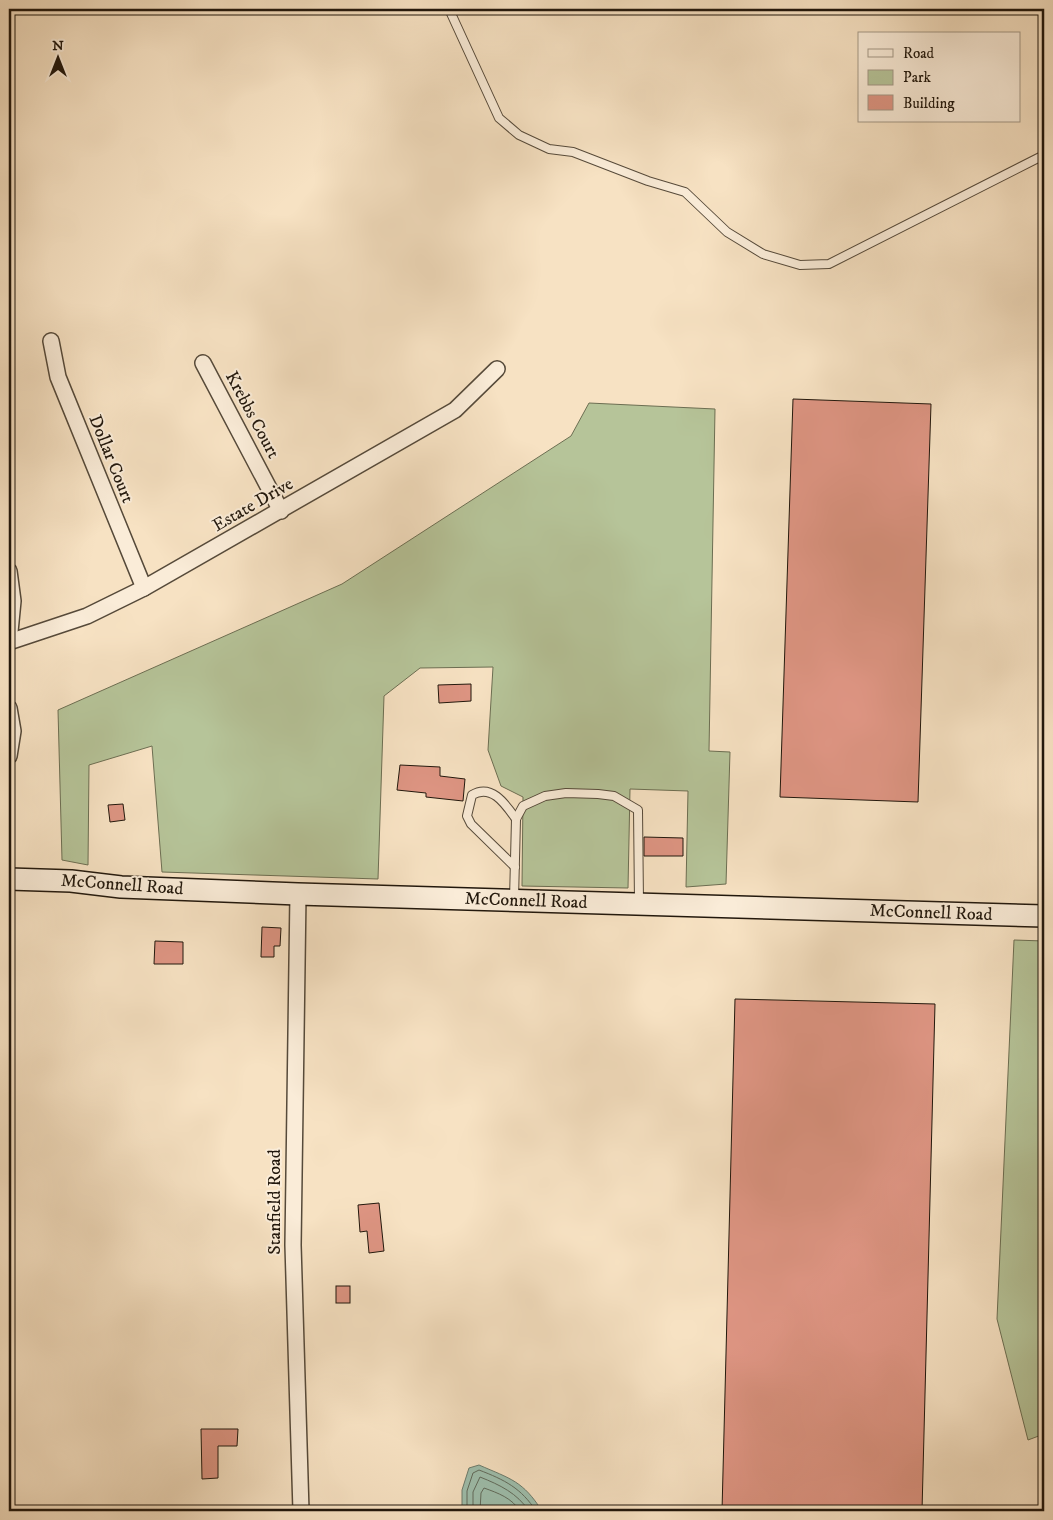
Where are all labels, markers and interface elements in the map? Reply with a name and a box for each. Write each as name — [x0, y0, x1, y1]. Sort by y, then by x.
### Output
north arrow — [32, 32, 82, 82]
legend — [858, 32, 1020, 122]
text: N — [52, 37, 64, 55]
text: Road — [903, 44, 935, 63]
text: Park — [903, 68, 932, 87]
text: Building — [903, 94, 955, 113]
street label: Krebbs Court — [220, 368, 284, 462]
street label: Dollar Court — [83, 412, 139, 506]
street label: Estate Drive — [209, 473, 297, 537]
street label: McConnell Road — [60, 870, 184, 900]
street label: McConnell Road — [464, 888, 588, 914]
street label: McConnell Road — [869, 900, 993, 926]
street label: Stanfield Road — [264, 1149, 286, 1255]

